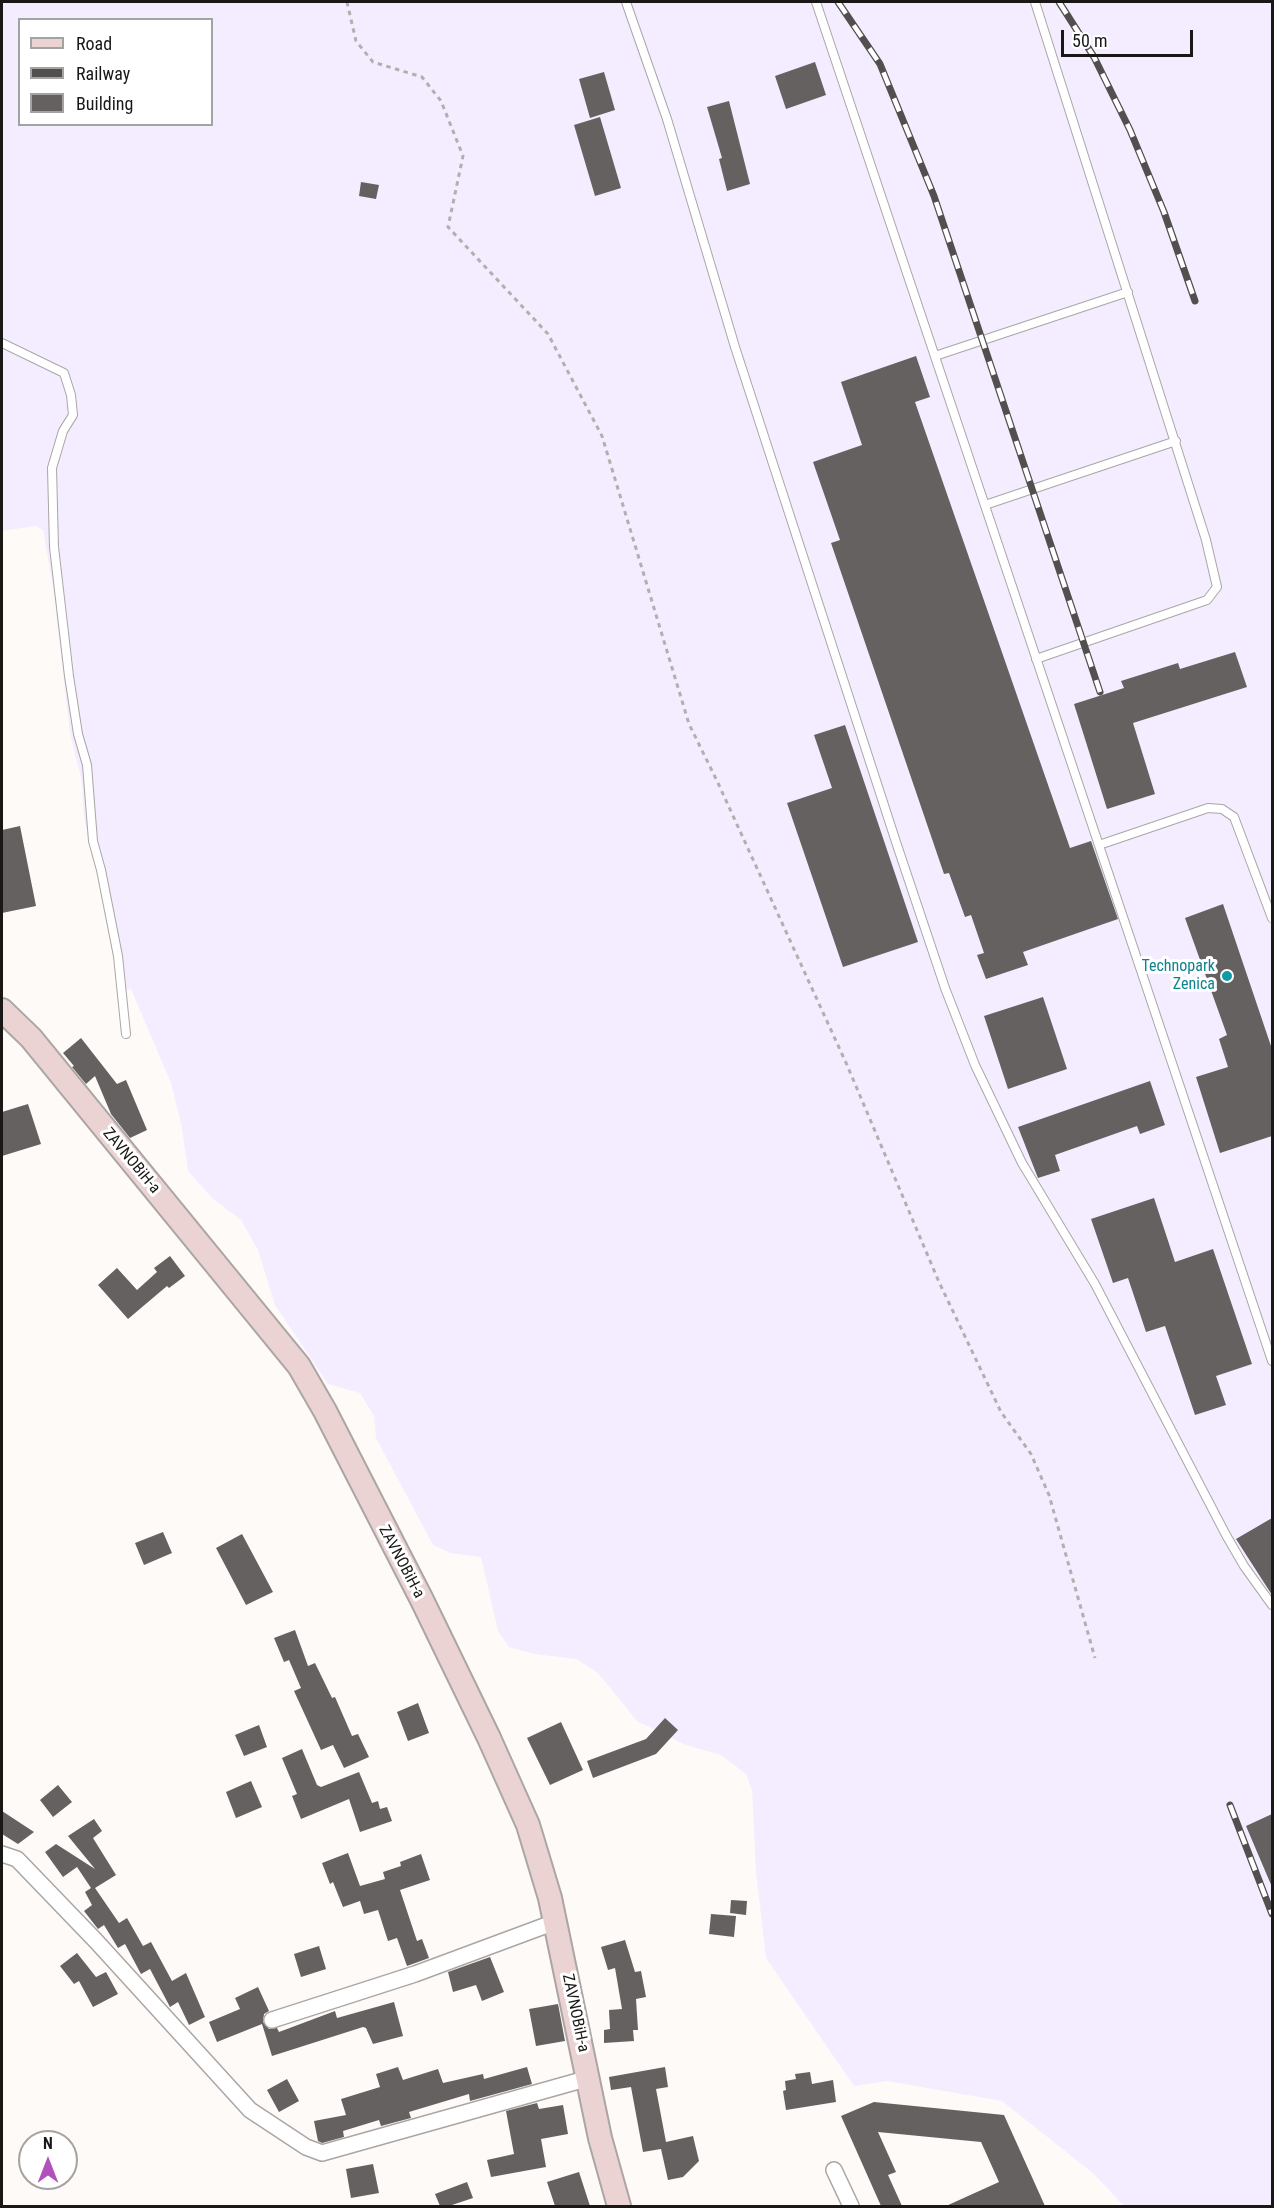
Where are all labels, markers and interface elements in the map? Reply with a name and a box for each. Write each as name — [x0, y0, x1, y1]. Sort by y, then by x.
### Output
legend — [18, 18, 213, 126]
scale bar — [1064, 18, 1196, 56]
text: 50 m — [1072, 30, 1107, 51]
text: Road — [76, 33, 112, 54]
text: Railway — [76, 63, 130, 84]
text: Building — [76, 93, 133, 114]
place label: Technopark Zenica — [1141, 957, 1215, 995]
marker: Technopark Zenica — [1220, 969, 1234, 983]
street label: ZAVNOBiH-a — [98, 1124, 164, 1198]
street label: ZAVNOBiH-a — [374, 1522, 428, 1602]
street label: ZAVNOBiH-a — [557, 1972, 593, 2054]
north arrow — [18, 2130, 78, 2190]
text: N — [43, 2134, 53, 2153]

